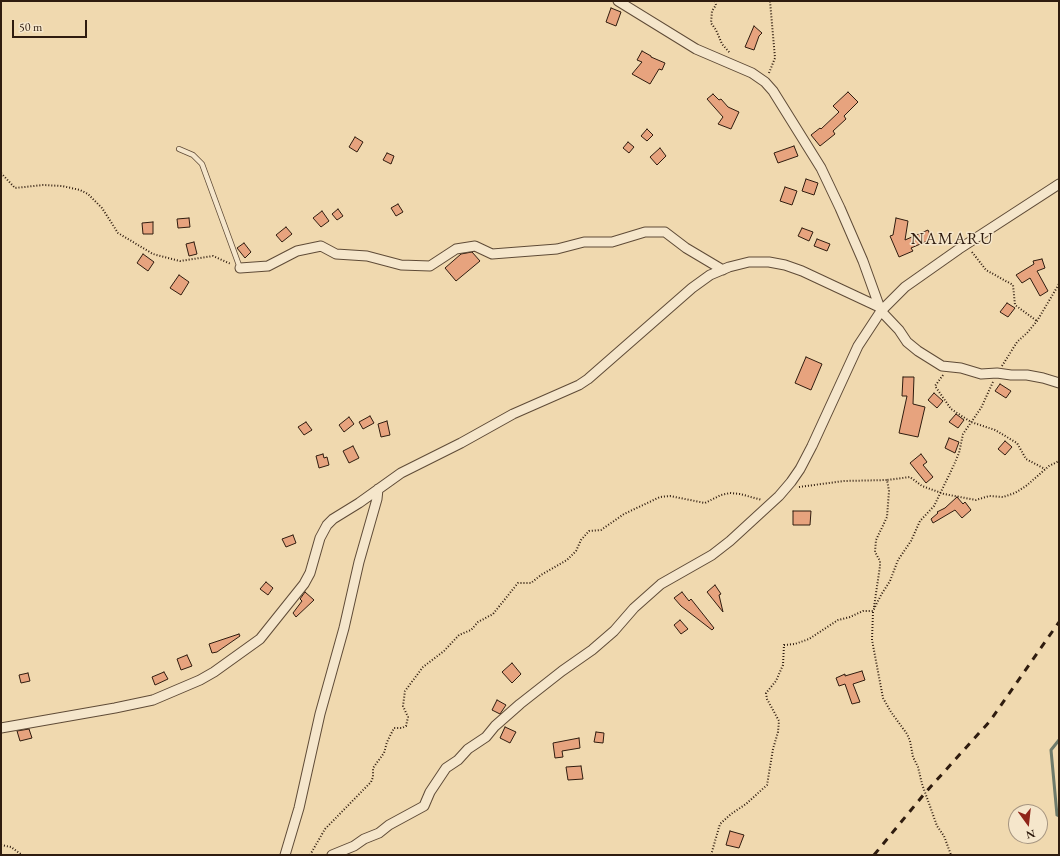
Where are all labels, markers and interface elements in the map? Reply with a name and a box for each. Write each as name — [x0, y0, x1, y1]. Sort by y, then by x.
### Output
scale bar — [14, 12, 89, 38]
text: 50 m — [19, 19, 42, 35]
district label: NAMARU — [911, 229, 993, 249]
north arrow — [1008, 804, 1048, 844]
text: N — [1025, 827, 1037, 843]

